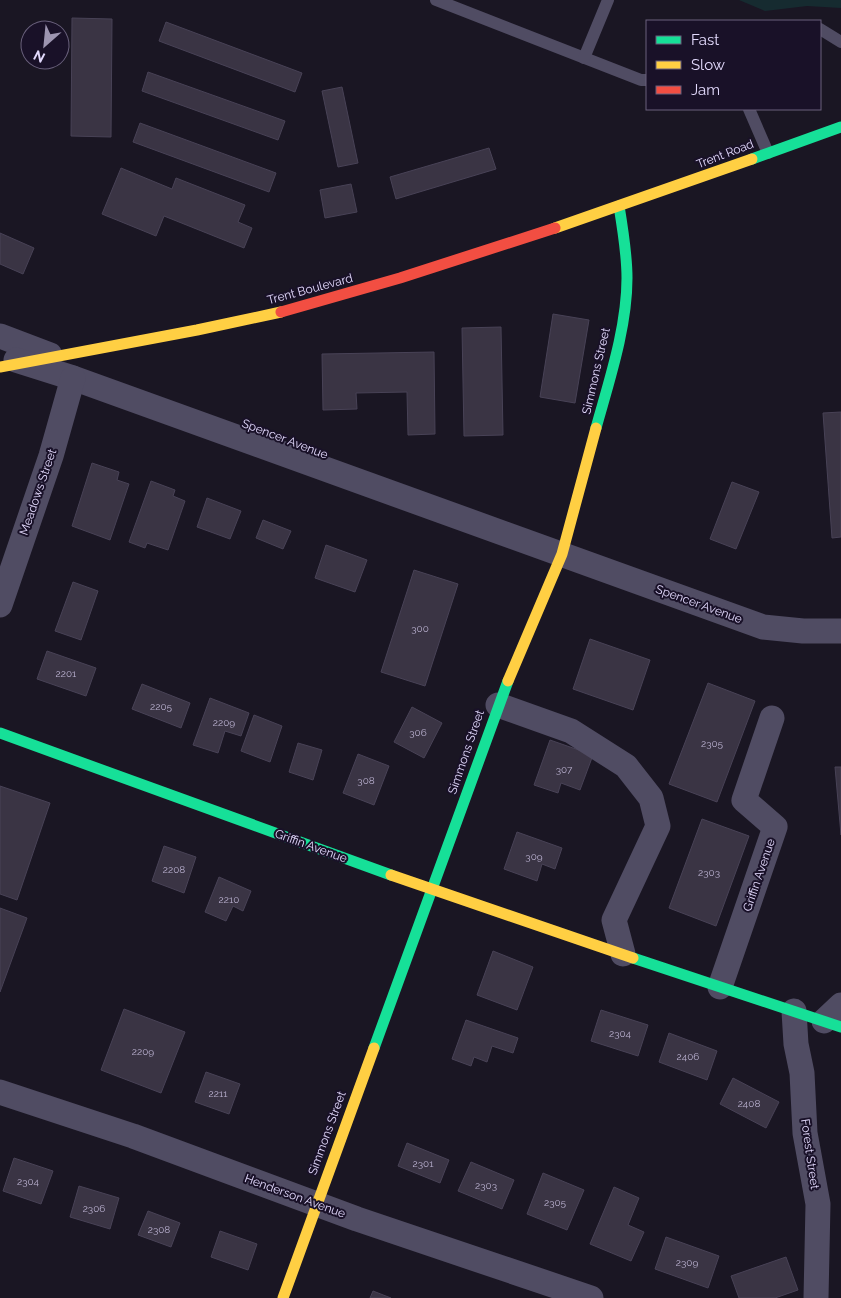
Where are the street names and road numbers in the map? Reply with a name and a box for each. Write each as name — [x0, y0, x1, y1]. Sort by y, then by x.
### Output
street label: Trent Road — [694, 137, 756, 171]
street label: Trent Boulevard — [266, 271, 354, 307]
street label: Simmons Street — [579, 326, 613, 416]
street label: Spencer Avenue — [240, 416, 330, 462]
street label: Meadows Street — [17, 447, 59, 537]
street label: Spencer Avenue — [654, 582, 744, 626]
street label: Simmons Street — [445, 708, 487, 796]
street label: Griffin Avenue — [273, 826, 349, 866]
street label: Griffin Avenue — [740, 837, 778, 913]
street label: Simmons Street — [305, 1089, 349, 1177]
street label: Forest Street — [798, 1118, 822, 1190]
street label: Henderson Avenue — [243, 1171, 347, 1221]

